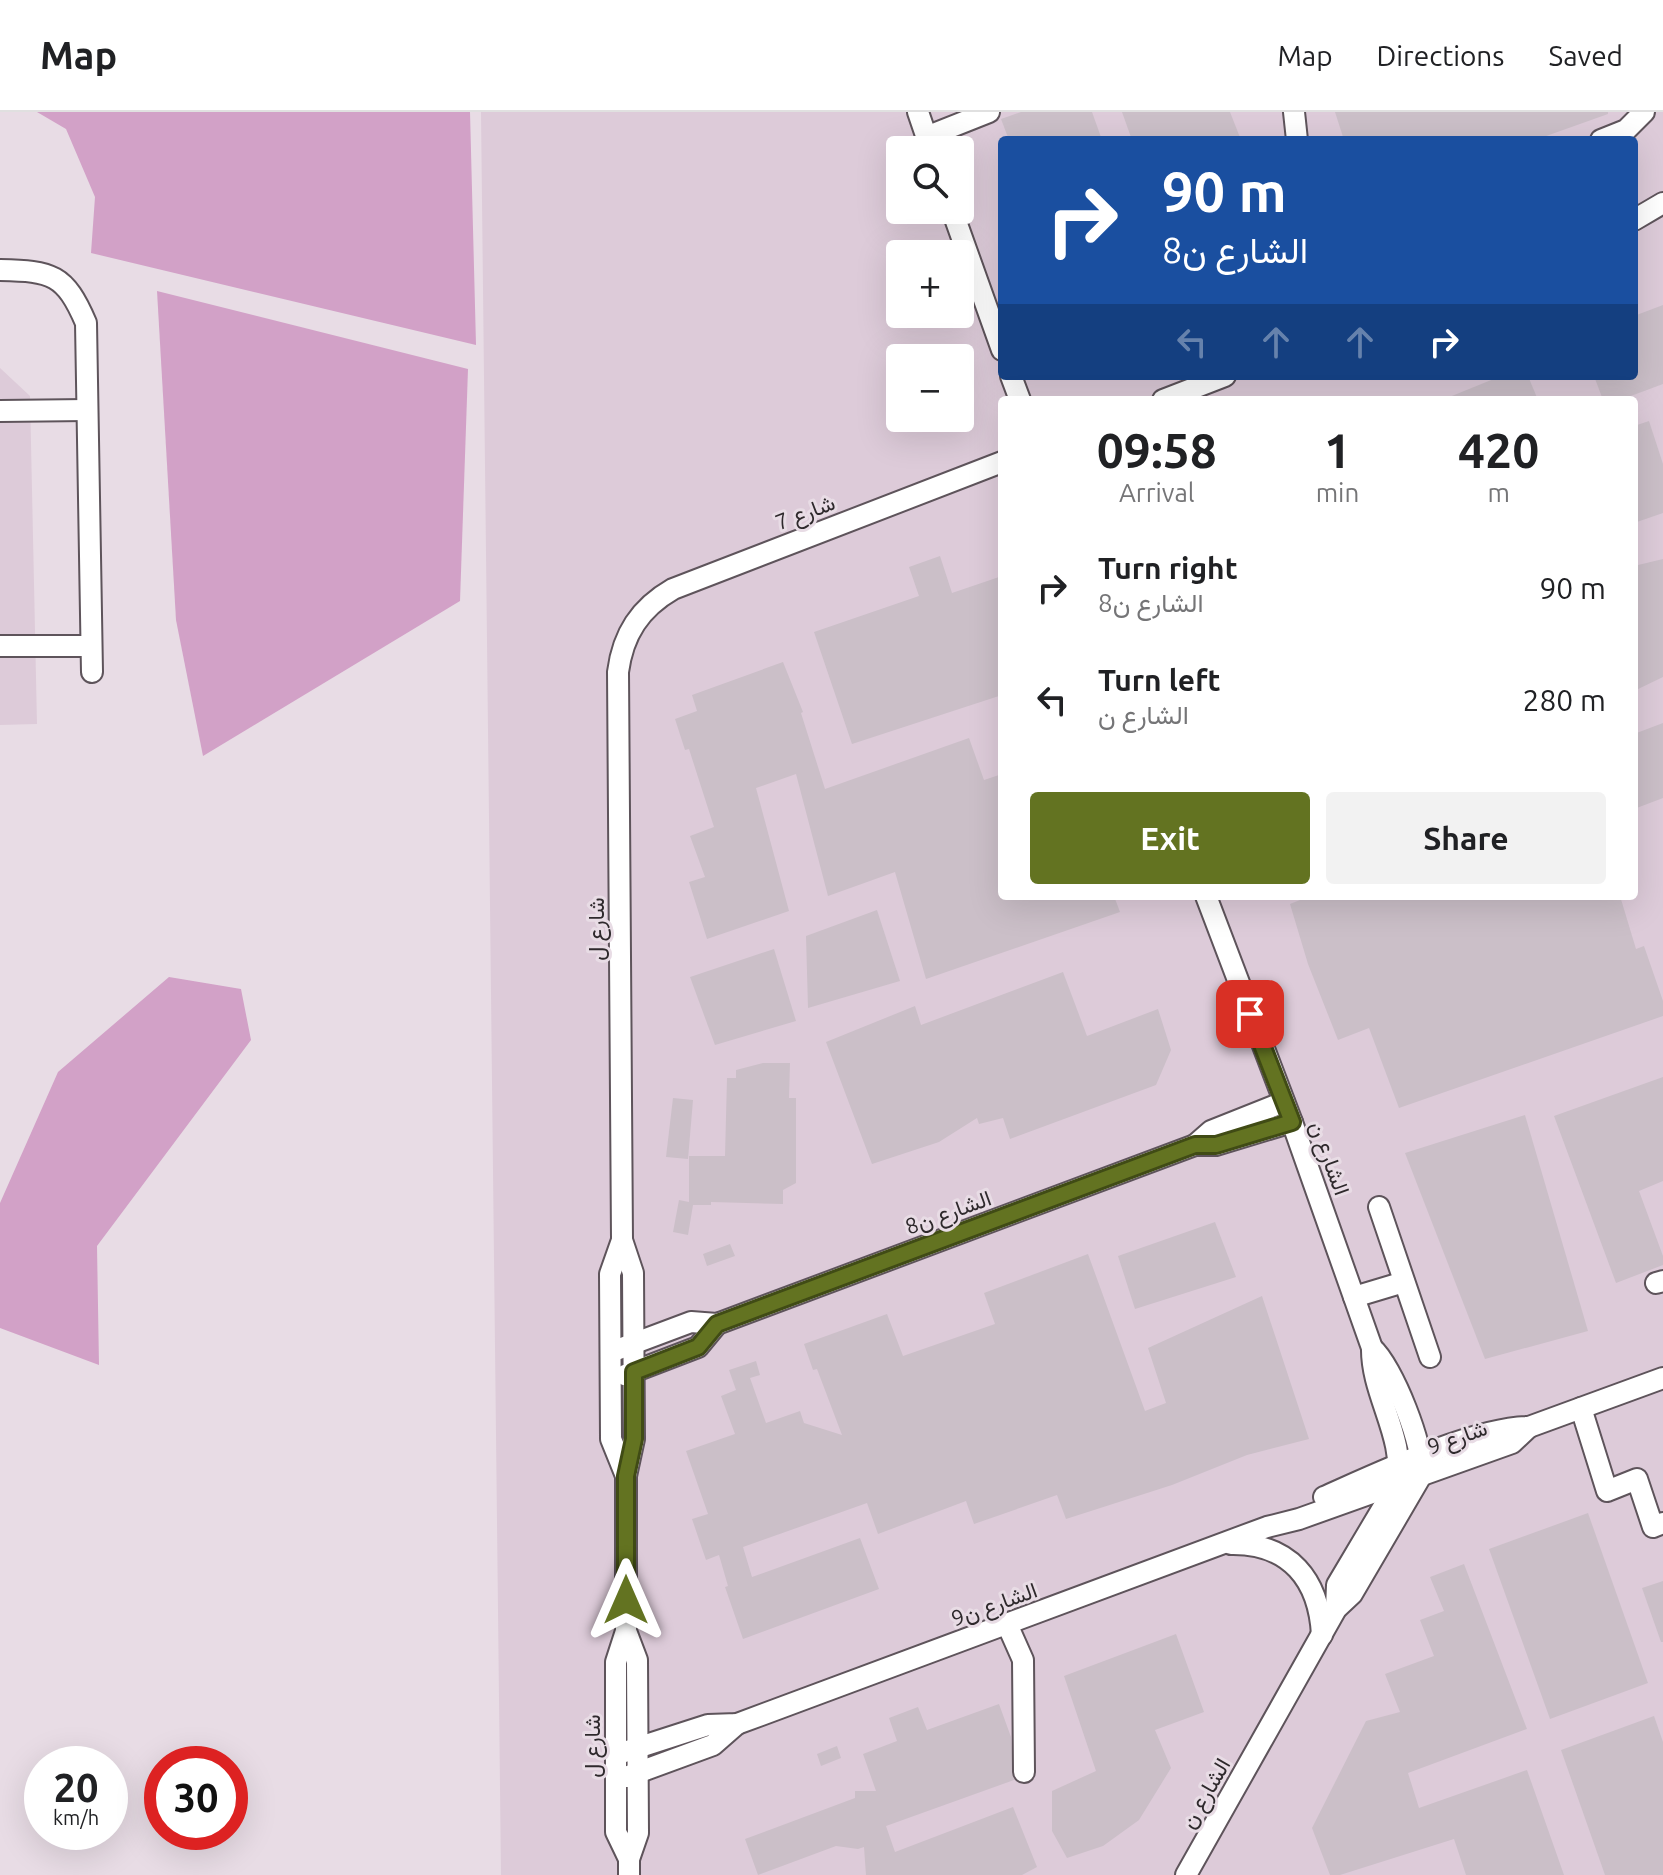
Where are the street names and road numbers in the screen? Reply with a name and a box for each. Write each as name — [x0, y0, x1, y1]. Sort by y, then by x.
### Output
street label: شارع 7 — [772, 489, 839, 537]
street label: شارع ل — [583, 897, 611, 961]
street label: الشارع ن — [1303, 1117, 1355, 1199]
street label: الشارع ن8 — [902, 1185, 995, 1241]
street label: شارع 9 — [1424, 1414, 1491, 1462]
street label: الشارع ن9 — [948, 1577, 1041, 1633]
street label: شارع ل — [579, 1714, 607, 1778]
street label: الشارع ن — [1175, 1753, 1237, 1834]

